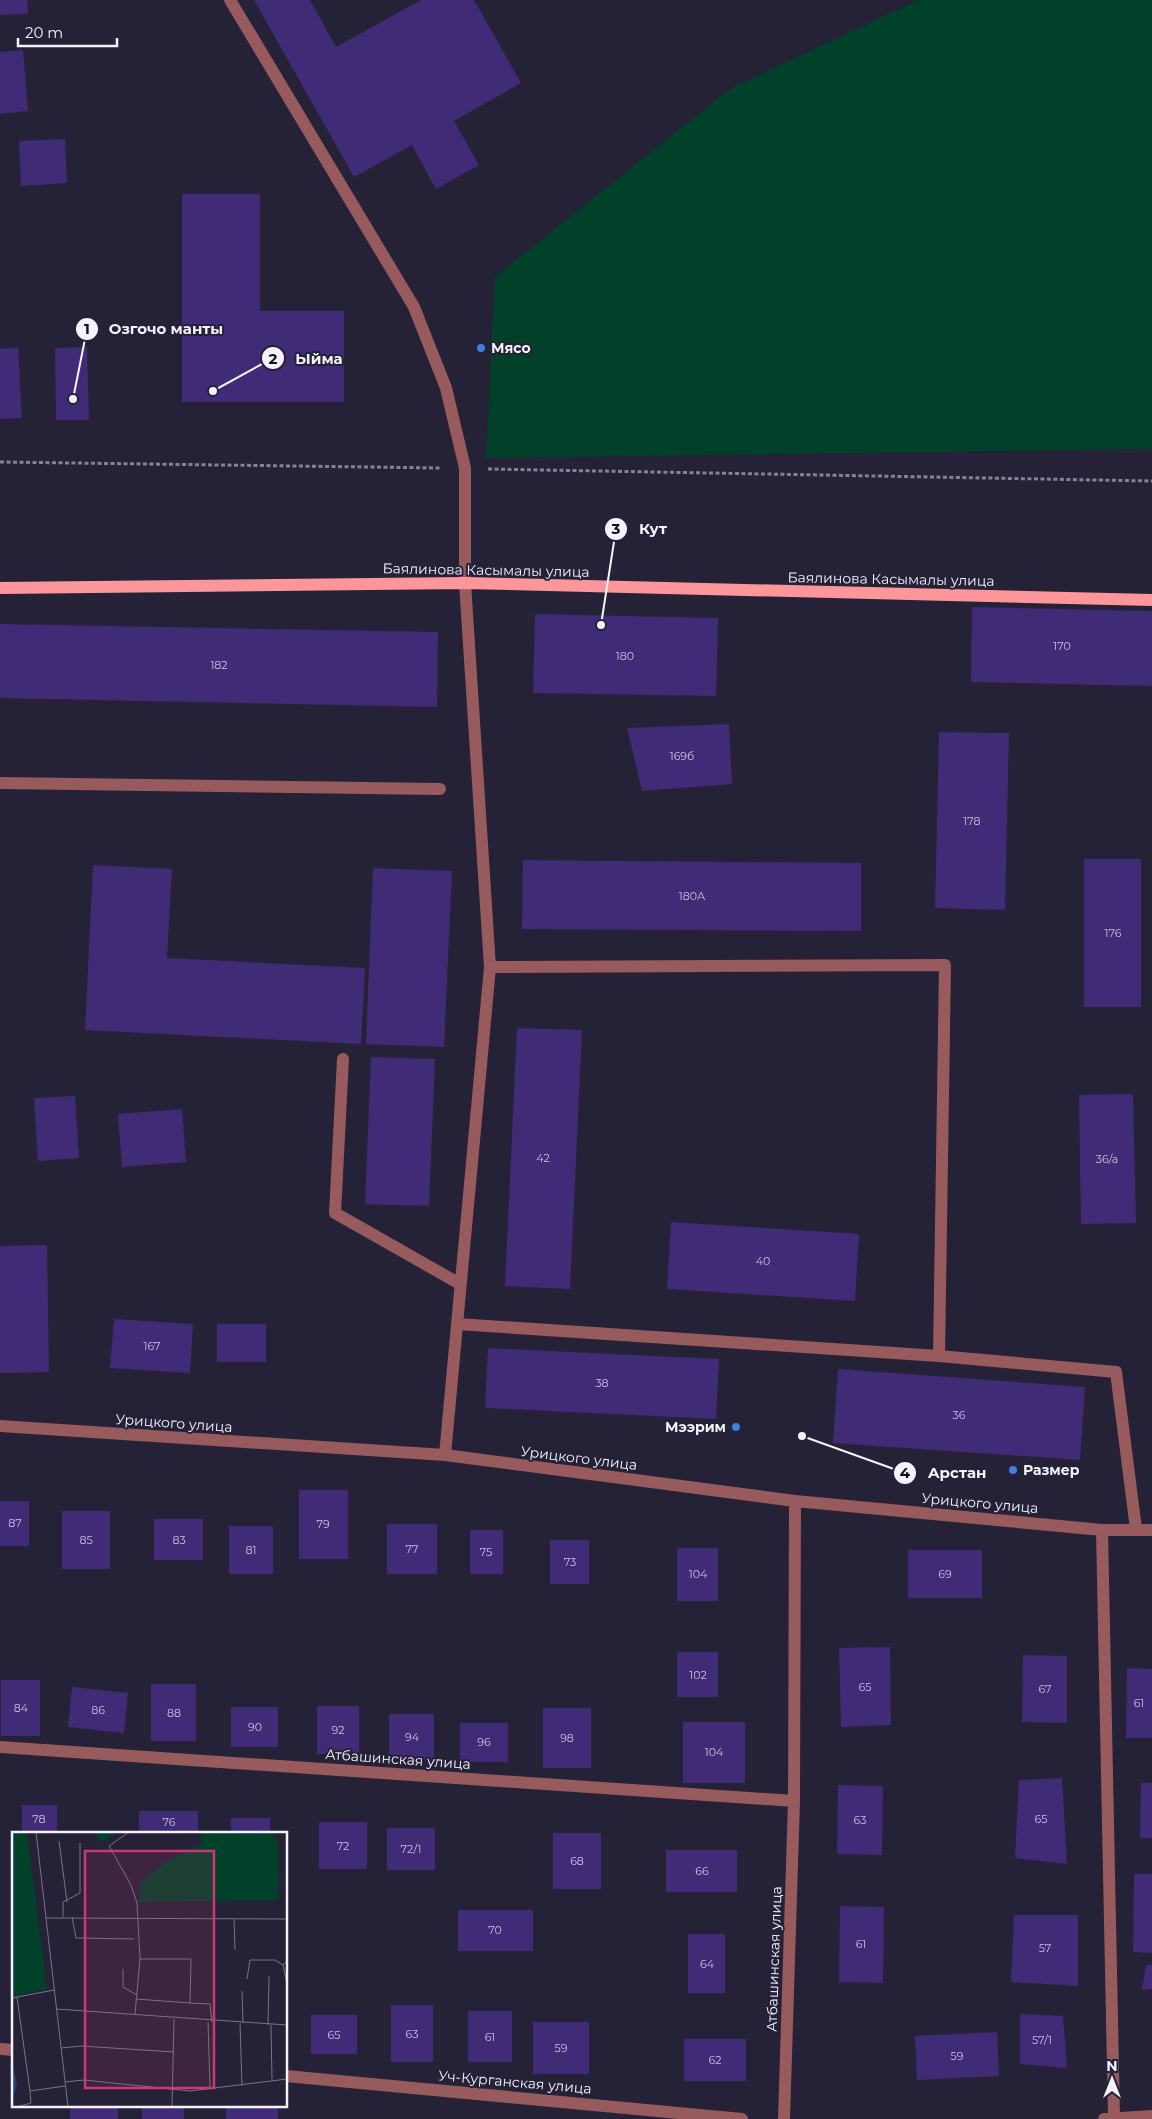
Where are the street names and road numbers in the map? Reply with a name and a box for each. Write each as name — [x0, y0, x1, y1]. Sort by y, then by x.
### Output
street label: Баялинова Касымалы улица — [382, 559, 590, 581]
street label: Баялинова Касымалы улица — [787, 568, 995, 590]
street label: Урицкого улица — [115, 1410, 233, 1436]
street label: Урицкого улица — [520, 1442, 638, 1474]
street label: Урицкого улица — [921, 1489, 1039, 1517]
street label: Атбашинская улица — [325, 1745, 471, 1773]
street label: Атбашинская улица — [762, 1886, 786, 2032]
street label: Уч-Курганская улица — [438, 2066, 592, 2098]

